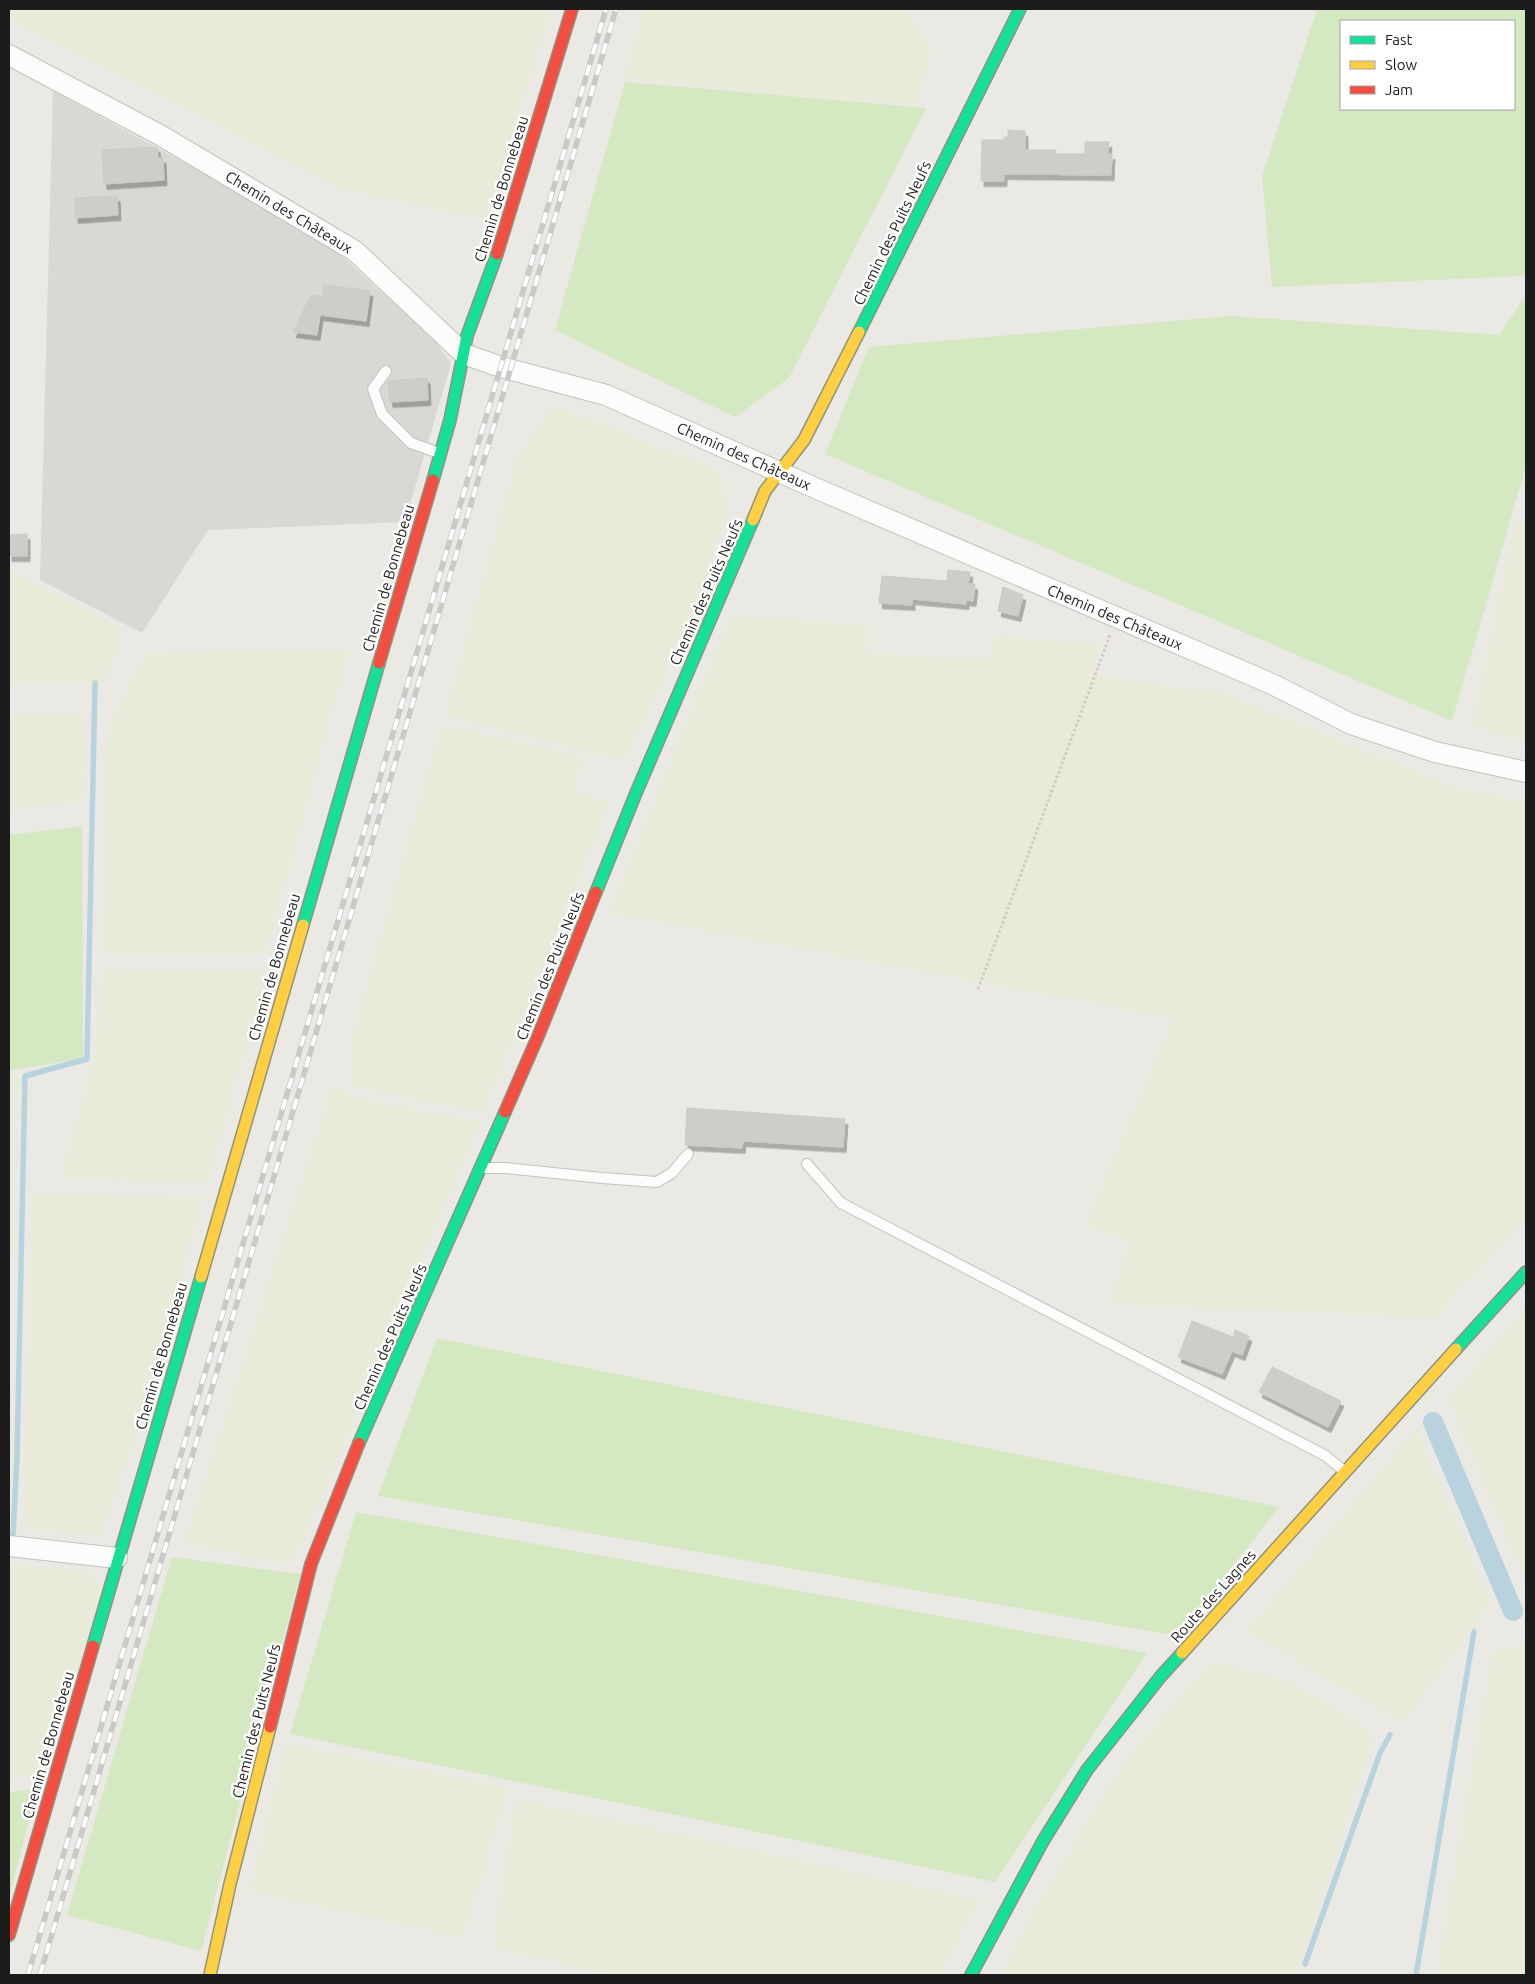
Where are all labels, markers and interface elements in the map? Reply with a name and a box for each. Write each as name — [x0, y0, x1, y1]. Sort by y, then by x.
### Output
legend — [1340, 20, 1515, 110]
text: Fast — [1385, 31, 1413, 48]
text: Slow — [1385, 56, 1418, 73]
text: Jam — [1385, 81, 1413, 98]
street label: Chemin de Bonnebeau — [471, 114, 531, 264]
street label: Chemin des Puits Neufs — [850, 158, 934, 308]
street label: Chemin des Châteaux — [222, 167, 356, 257]
street label: Chemin des Châteaux — [674, 419, 814, 493]
street label: Chemin de Bonnebeau — [359, 503, 417, 653]
street label: Chemin des Puits Neufs — [666, 516, 746, 668]
street label: Chemin des Châteaux — [1045, 581, 1185, 653]
street label: Chemin des Puits Neufs — [512, 889, 588, 1043]
street label: Chemin de Bonnebeau — [245, 892, 303, 1042]
street label: Chemin des Puits Neufs — [350, 1261, 430, 1413]
street label: Chemin de Bonnebeau — [132, 1281, 190, 1431]
street label: Route des Lagnes — [1167, 1546, 1259, 1646]
street label: Chemin des Puits Neufs — [229, 1642, 283, 1800]
street label: Chemin de Bonnebeau — [19, 1670, 77, 1820]

